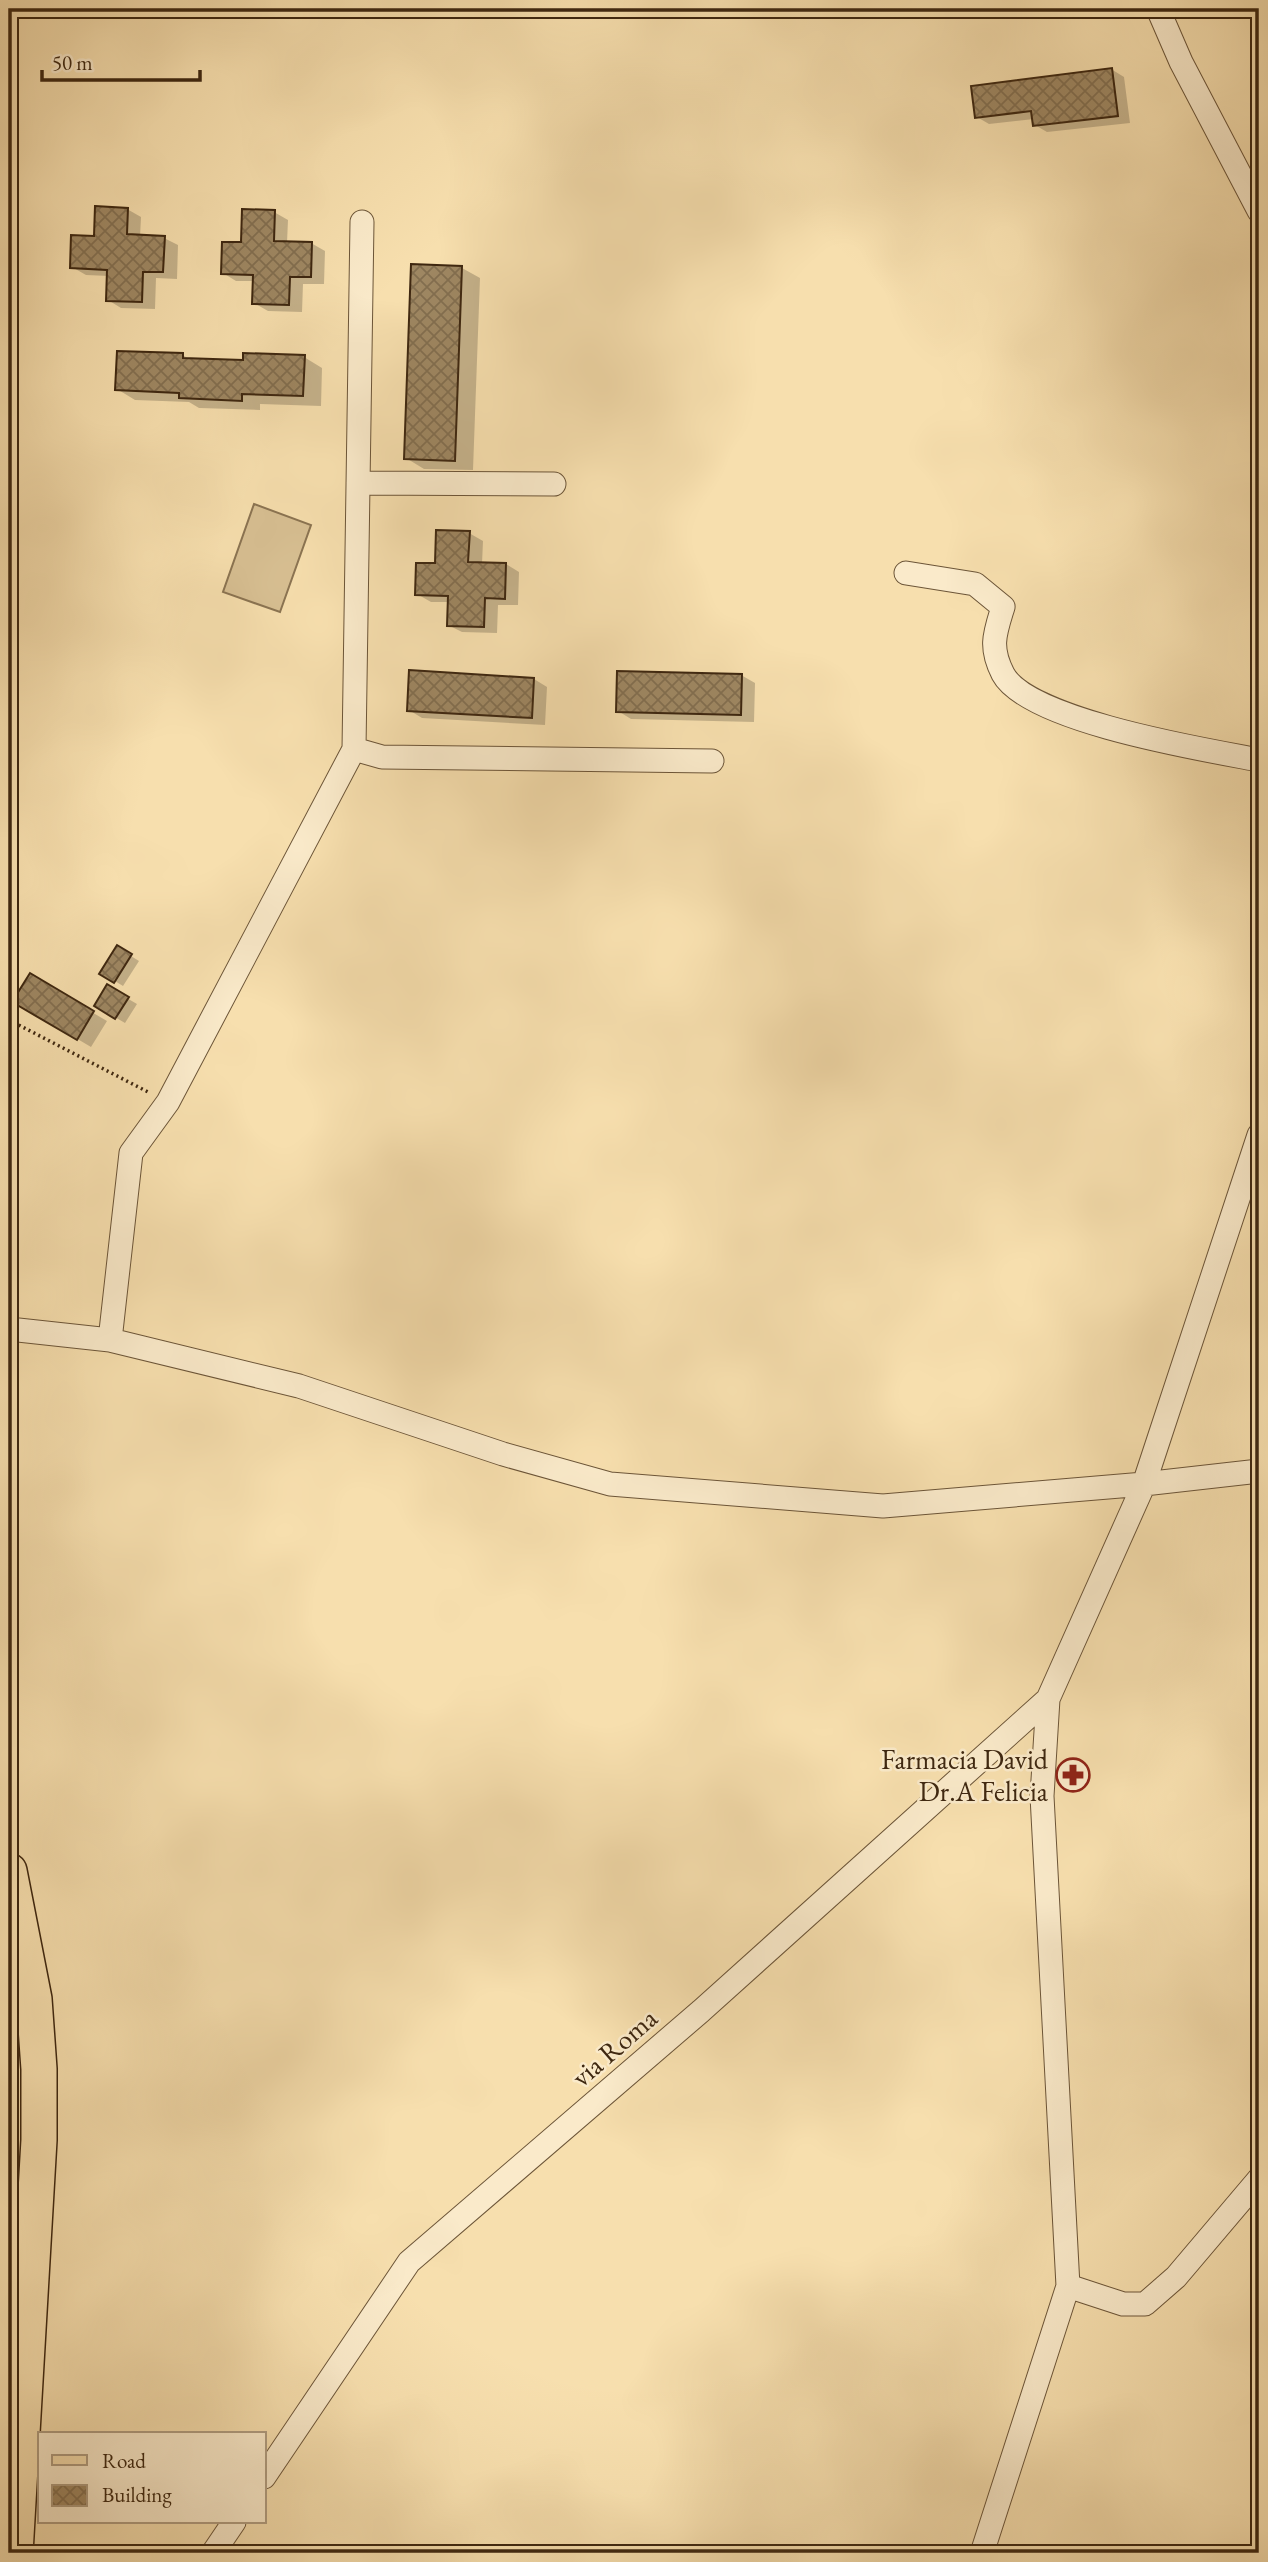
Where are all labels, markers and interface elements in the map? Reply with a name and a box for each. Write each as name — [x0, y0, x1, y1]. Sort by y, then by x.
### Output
scale bar — [42, 38, 200, 82]
text: 50 m — [52, 49, 93, 76]
place label: Farmacia David Dr.A Felicia — [881, 1741, 1049, 1809]
pharmacy icon: Farmacia David Dr.A Felicia — [1054, 1756, 1092, 1794]
street label: via Roma — [563, 1999, 665, 2094]
legend — [38, 2432, 266, 2524]
text: Road — [102, 2447, 146, 2474]
text: Building — [102, 2481, 172, 2508]

